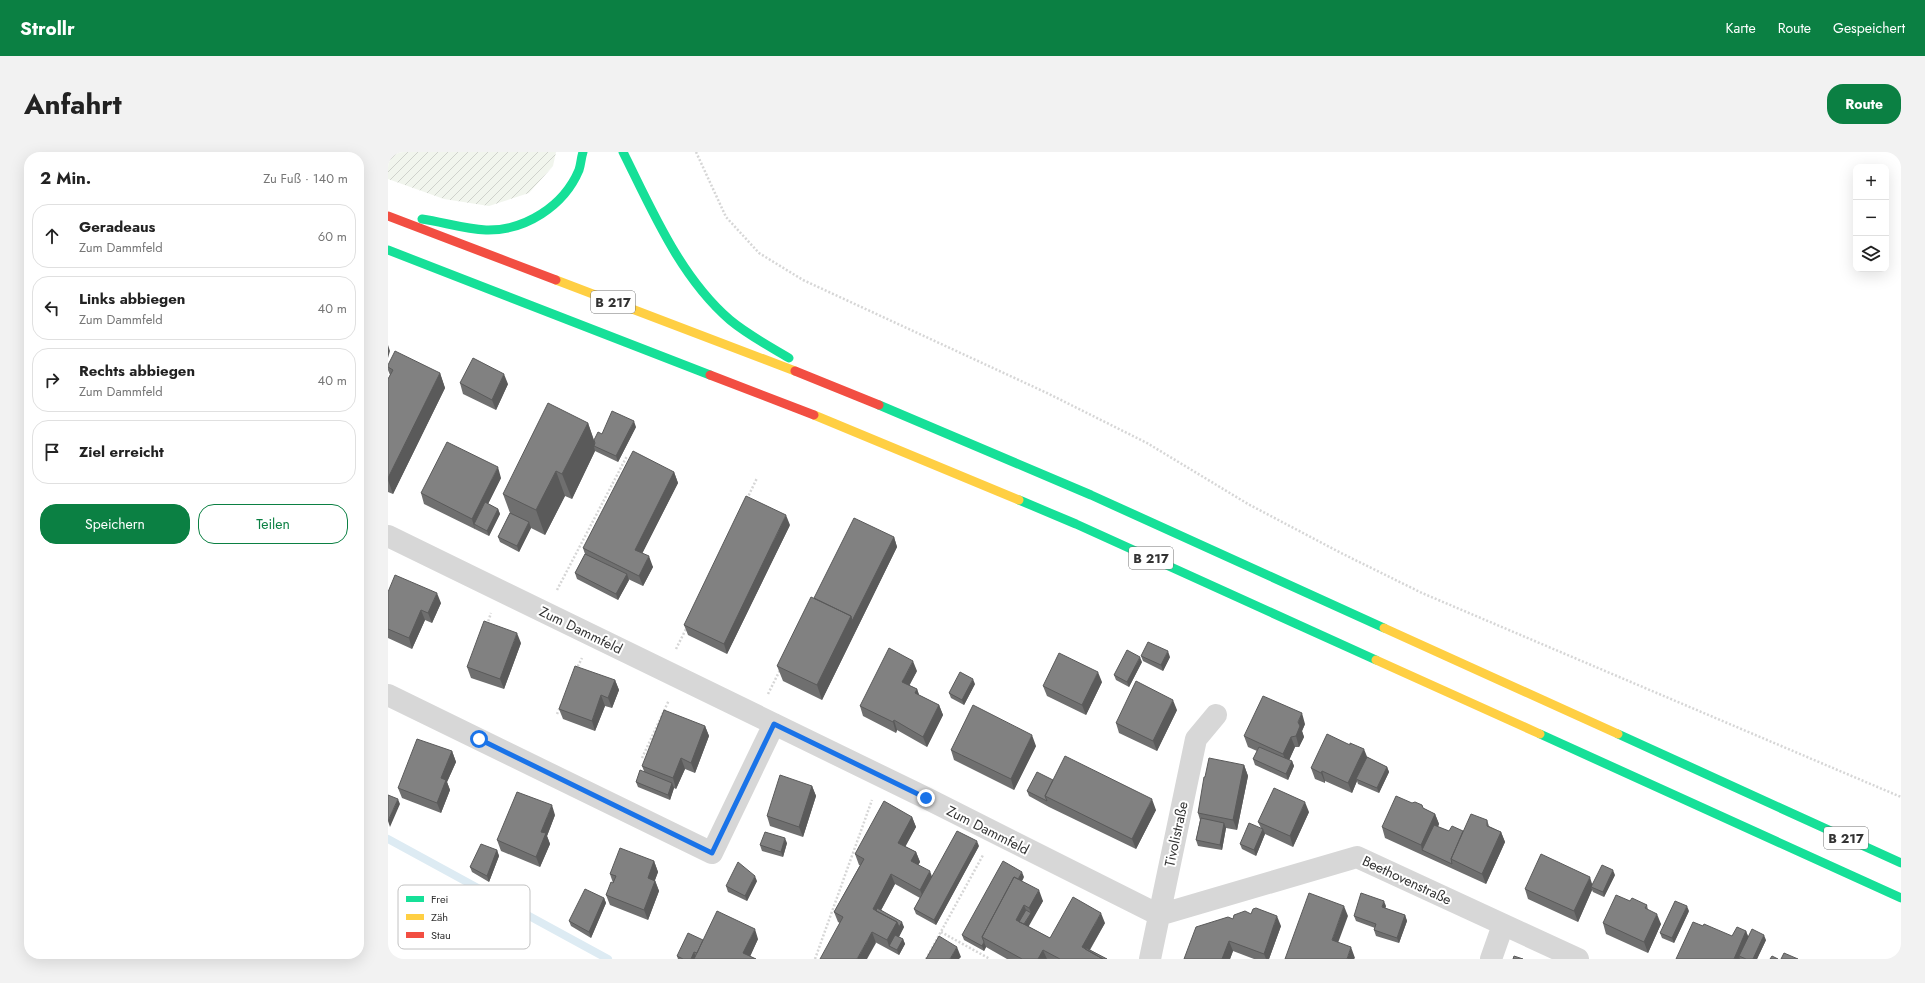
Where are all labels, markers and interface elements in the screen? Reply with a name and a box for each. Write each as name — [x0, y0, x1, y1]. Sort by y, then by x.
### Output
text: Strollr — [20, 15, 75, 42]
text: Karte — [1726, 18, 1756, 38]
text: Route — [1778, 18, 1811, 38]
text: Gespeichert — [1833, 18, 1905, 38]
text: Anfahrt — [24, 84, 122, 125]
button: Route — [1827, 84, 1901, 124]
map controls — [1853, 164, 1889, 272]
button: + — [1853, 164, 1889, 200]
text: 2 Min. — [40, 166, 91, 190]
text: Zu Fuß · 140 m — [263, 169, 348, 188]
button: − — [1853, 200, 1889, 236]
text: Geradeaus — [79, 216, 155, 238]
icon: ahead — [41, 225, 63, 247]
text: 60 m — [318, 227, 347, 246]
button: layers — [1853, 236, 1889, 272]
text: Zum Dammfeld — [79, 238, 163, 257]
text: Links abbiegen — [79, 288, 185, 310]
road number: B 217 — [591, 291, 635, 313]
icon: left — [41, 297, 63, 319]
text: 40 m — [318, 299, 347, 318]
text: Zum Dammfeld — [79, 310, 163, 329]
text: Rechts abbiegen — [79, 360, 195, 382]
icon: right — [41, 369, 63, 391]
text: 40 m — [318, 371, 347, 390]
text: Zum Dammfeld — [79, 382, 163, 401]
icon: arrive — [41, 441, 63, 463]
text: Ziel erreicht — [79, 441, 164, 463]
button: Speichern — [40, 504, 190, 544]
button: Teilen — [198, 504, 348, 544]
road number: B 217 — [1129, 547, 1173, 569]
street label: Zum Dammfeld — [536, 601, 626, 659]
route start — [470, 730, 488, 748]
route end — [917, 789, 935, 807]
street label: Tivolistraße — [1159, 800, 1193, 868]
street label: Zum Dammfeld — [943, 801, 1033, 859]
road number: B 217 — [1824, 827, 1868, 849]
street label: Beethovenstraße — [1359, 851, 1455, 909]
legend — [398, 885, 530, 949]
text: Frei — [431, 891, 449, 907]
text: Zäh — [431, 909, 448, 925]
text: Stau — [431, 927, 451, 943]

